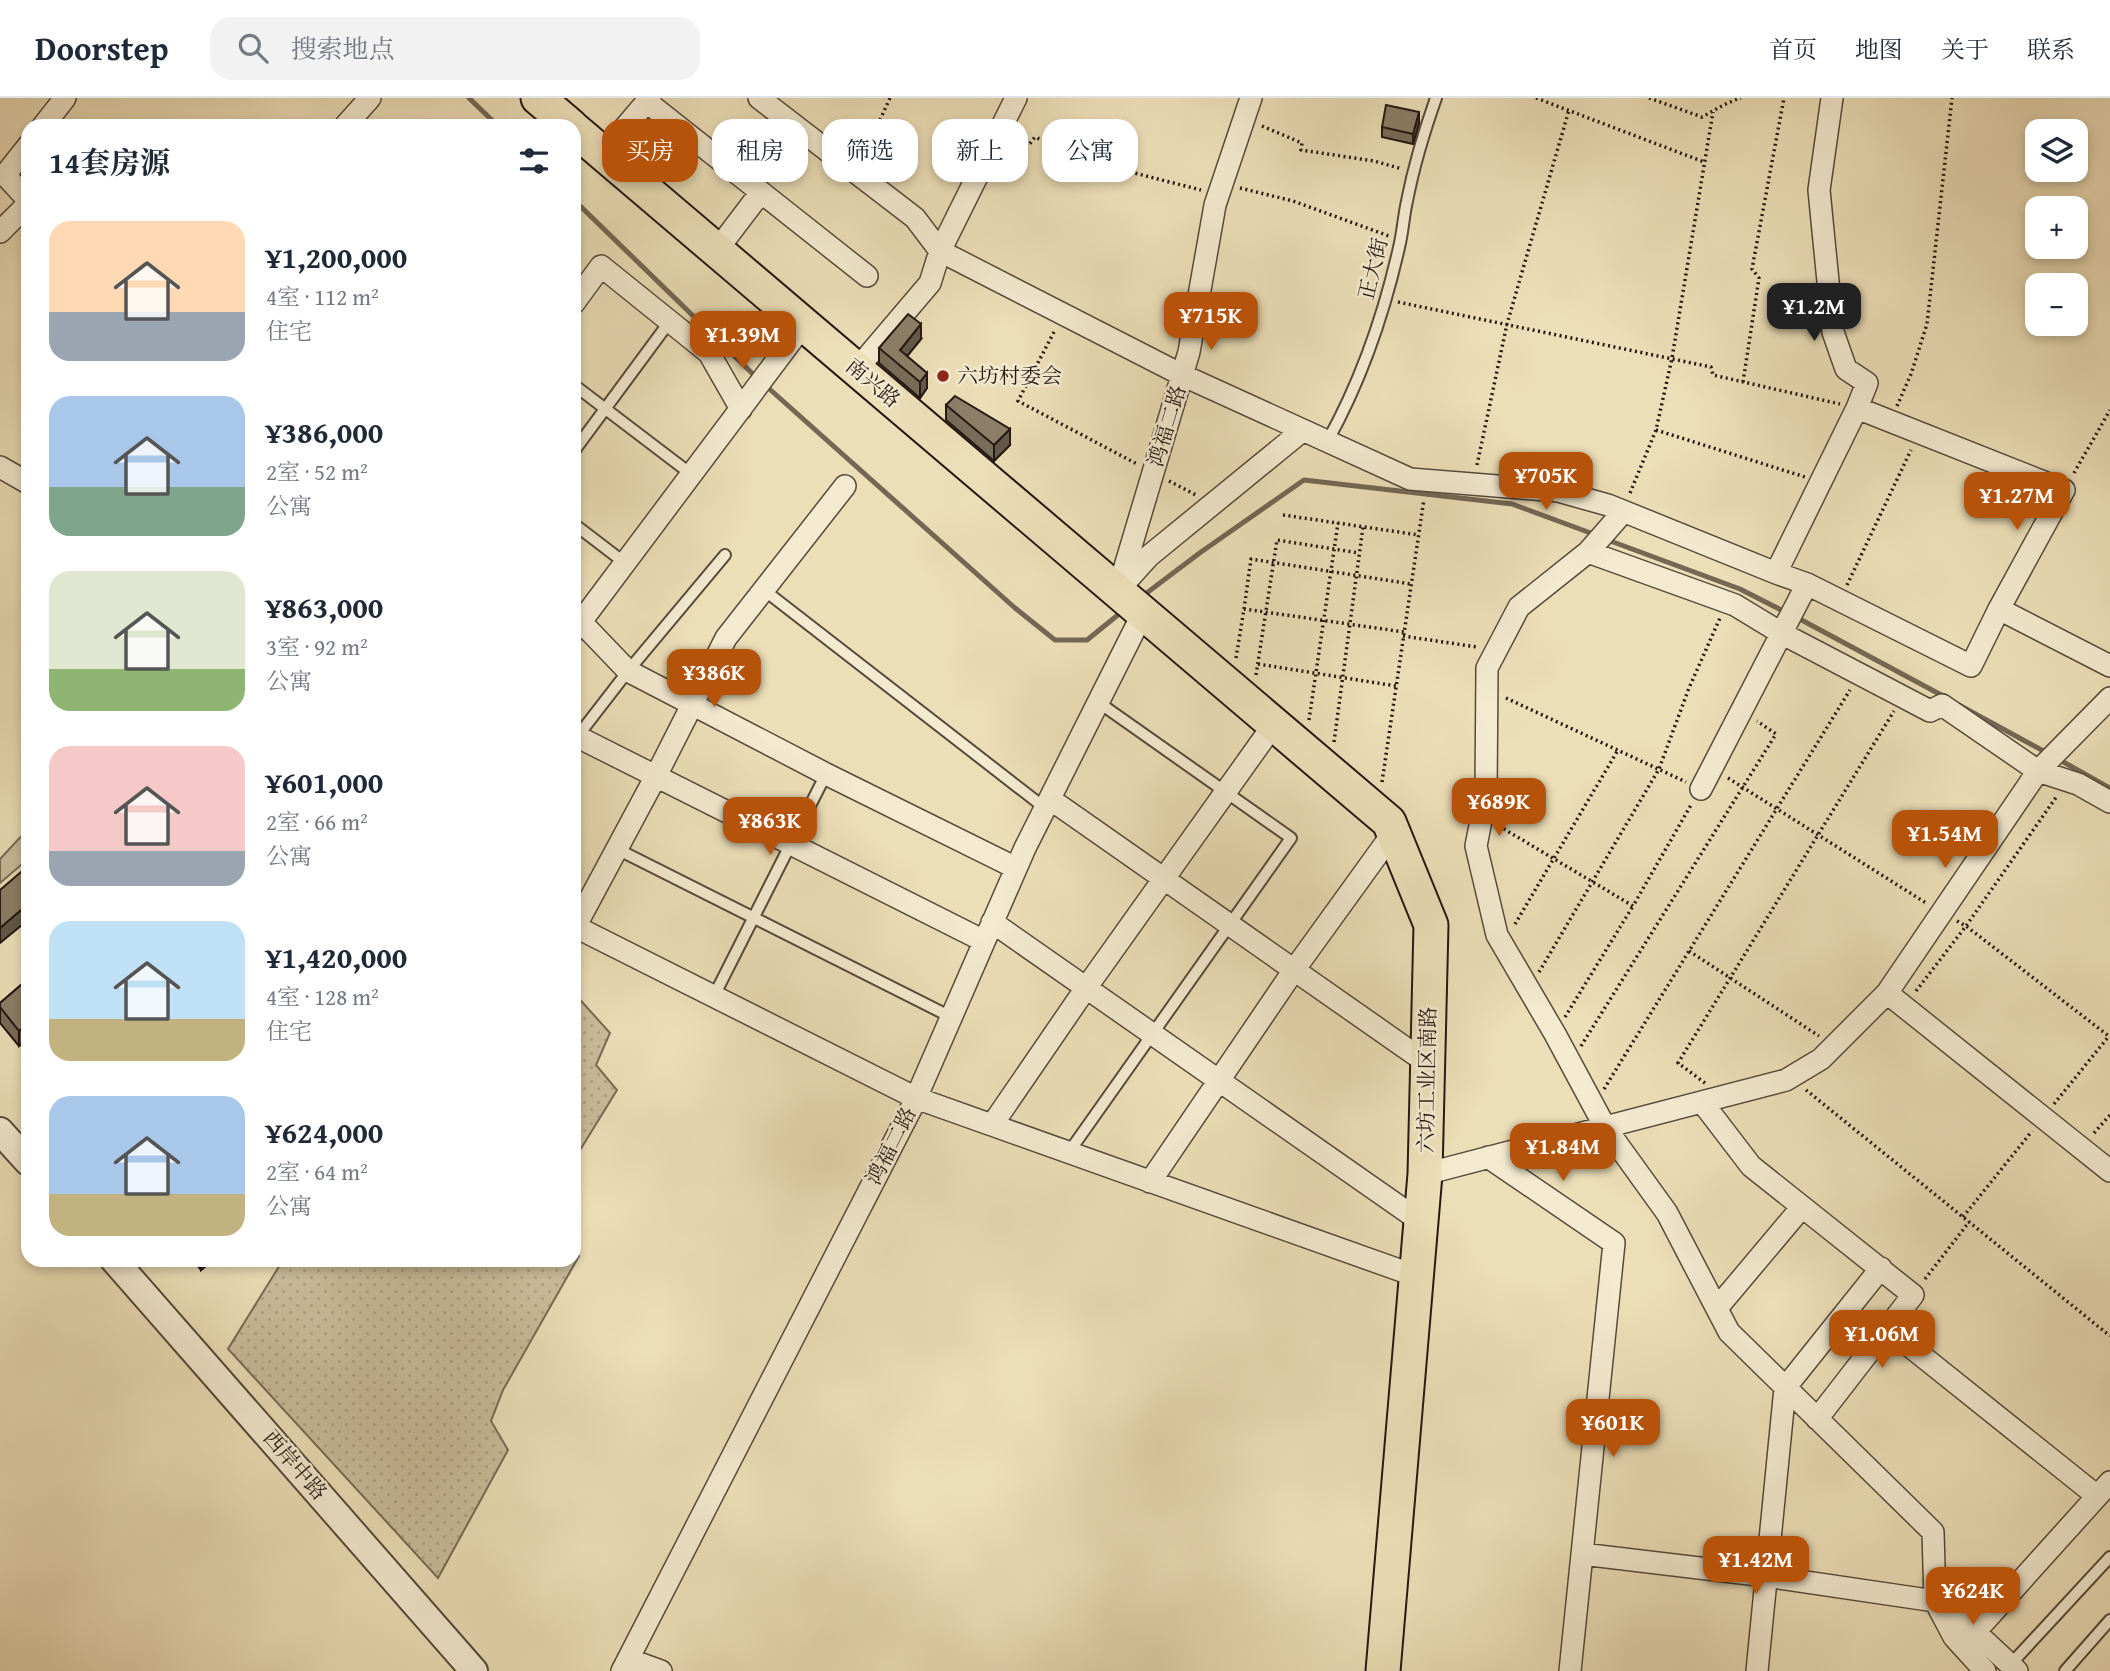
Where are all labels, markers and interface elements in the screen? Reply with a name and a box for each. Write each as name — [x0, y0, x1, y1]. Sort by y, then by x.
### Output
search box — [210, 17, 700, 80]
text: Doorstep — [35, 24, 168, 72]
icon: search — [234, 29, 272, 67]
text: 搜索地点 — [290, 29, 394, 68]
text: 首页 — [1769, 32, 1817, 67]
text: 地图 — [1855, 32, 1903, 67]
text: 关于 — [1941, 32, 1989, 67]
text: 联系 — [2027, 32, 2075, 67]
chip: 买房 — [602, 119, 698, 182]
chip: 租房 — [712, 119, 808, 182]
chip: 筛选 — [822, 119, 918, 182]
chip: 新上 — [932, 119, 1028, 182]
chip: 公寓 — [1042, 119, 1138, 182]
map controls — [2025, 119, 2088, 336]
button: layers — [2025, 119, 2088, 182]
text: 14套房源 — [49, 140, 170, 184]
icon: filters — [515, 142, 553, 180]
button: + — [2025, 196, 2088, 259]
text: ¥1,200,000 — [266, 235, 407, 279]
street label: 正大街 — [1350, 235, 1395, 303]
icon: home — [105, 249, 189, 333]
button: − — [2025, 273, 2088, 336]
text: 4室 · 112 m² — [266, 280, 379, 313]
pin: ¥1.2M — [1765, 284, 1863, 343]
text: ¥1.2M — [1783, 289, 1845, 322]
pin: ¥715K — [1162, 292, 1260, 352]
text: ¥715K — [1180, 298, 1242, 331]
pin: ¥1.39M — [686, 312, 800, 371]
text: 住宅 — [266, 314, 312, 347]
text: ¥1.39M — [706, 317, 780, 350]
street label: 南兴路 — [839, 350, 907, 415]
place label: 六坊村委会 — [957, 360, 1062, 391]
marker: 六坊村委会 — [935, 368, 951, 384]
street label: 鸿福二路 — [1139, 381, 1194, 471]
text: ¥386,000 — [266, 410, 383, 454]
icon: home — [105, 424, 189, 508]
pin: ¥705K — [1497, 452, 1595, 512]
text: 2室 · 52 m² — [266, 455, 368, 488]
text: ¥705K — [1515, 458, 1577, 491]
pin: ¥1.27M — [1960, 472, 2074, 532]
text: ¥1.27M — [1980, 478, 2054, 511]
text: 公寓 — [266, 489, 312, 522]
text: ¥863,000 — [266, 585, 383, 629]
icon: home — [105, 599, 189, 683]
text: 3室 · 92 m² — [266, 630, 368, 663]
pin: ¥386K — [665, 650, 763, 709]
text: ¥386K — [683, 655, 745, 688]
text: 公寓 — [266, 664, 312, 697]
text: ¥601,000 — [266, 760, 383, 804]
icon: home — [105, 774, 189, 858]
pin: ¥689K — [1450, 778, 1548, 838]
text: ¥689K — [1468, 784, 1530, 817]
pin: ¥863K — [721, 798, 819, 857]
text: ¥863K — [739, 803, 801, 836]
text: 2室 · 66 m² — [266, 805, 368, 838]
pin: ¥1.54M — [1888, 810, 2002, 870]
text: ¥1.54M — [1908, 816, 1982, 849]
text: 公寓 — [266, 839, 312, 872]
text: ¥1,420,000 — [266, 935, 407, 979]
icon: home — [105, 949, 189, 1033]
text: 4室 · 128 m² — [266, 980, 379, 1013]
street label: 六坊工业区南路 — [1410, 1006, 1443, 1154]
text: 住宅 — [266, 1014, 312, 1047]
street label: 鸿福二路 — [858, 1101, 923, 1190]
text: ¥624,000 — [266, 1110, 383, 1154]
icon: home — [105, 1124, 189, 1208]
pin: ¥1.84M — [1506, 1124, 1620, 1183]
text: ¥1.84M — [1526, 1129, 1600, 1162]
text: 2室 · 64 m² — [266, 1155, 368, 1188]
text: 公寓 — [266, 1189, 312, 1222]
pin: ¥1.06M — [1825, 1310, 1939, 1370]
text: ¥1.06M — [1845, 1316, 1919, 1349]
pin: ¥601K — [1564, 1400, 1662, 1459]
text: ¥601K — [1582, 1405, 1644, 1438]
street label: 西岸中路 — [256, 1423, 335, 1507]
pin: ¥1.42M — [1699, 1536, 1813, 1596]
text: ¥1.42M — [1719, 1542, 1793, 1575]
pin: ¥624K — [1924, 1568, 2022, 1627]
text: ¥624K — [1942, 1573, 2004, 1606]

